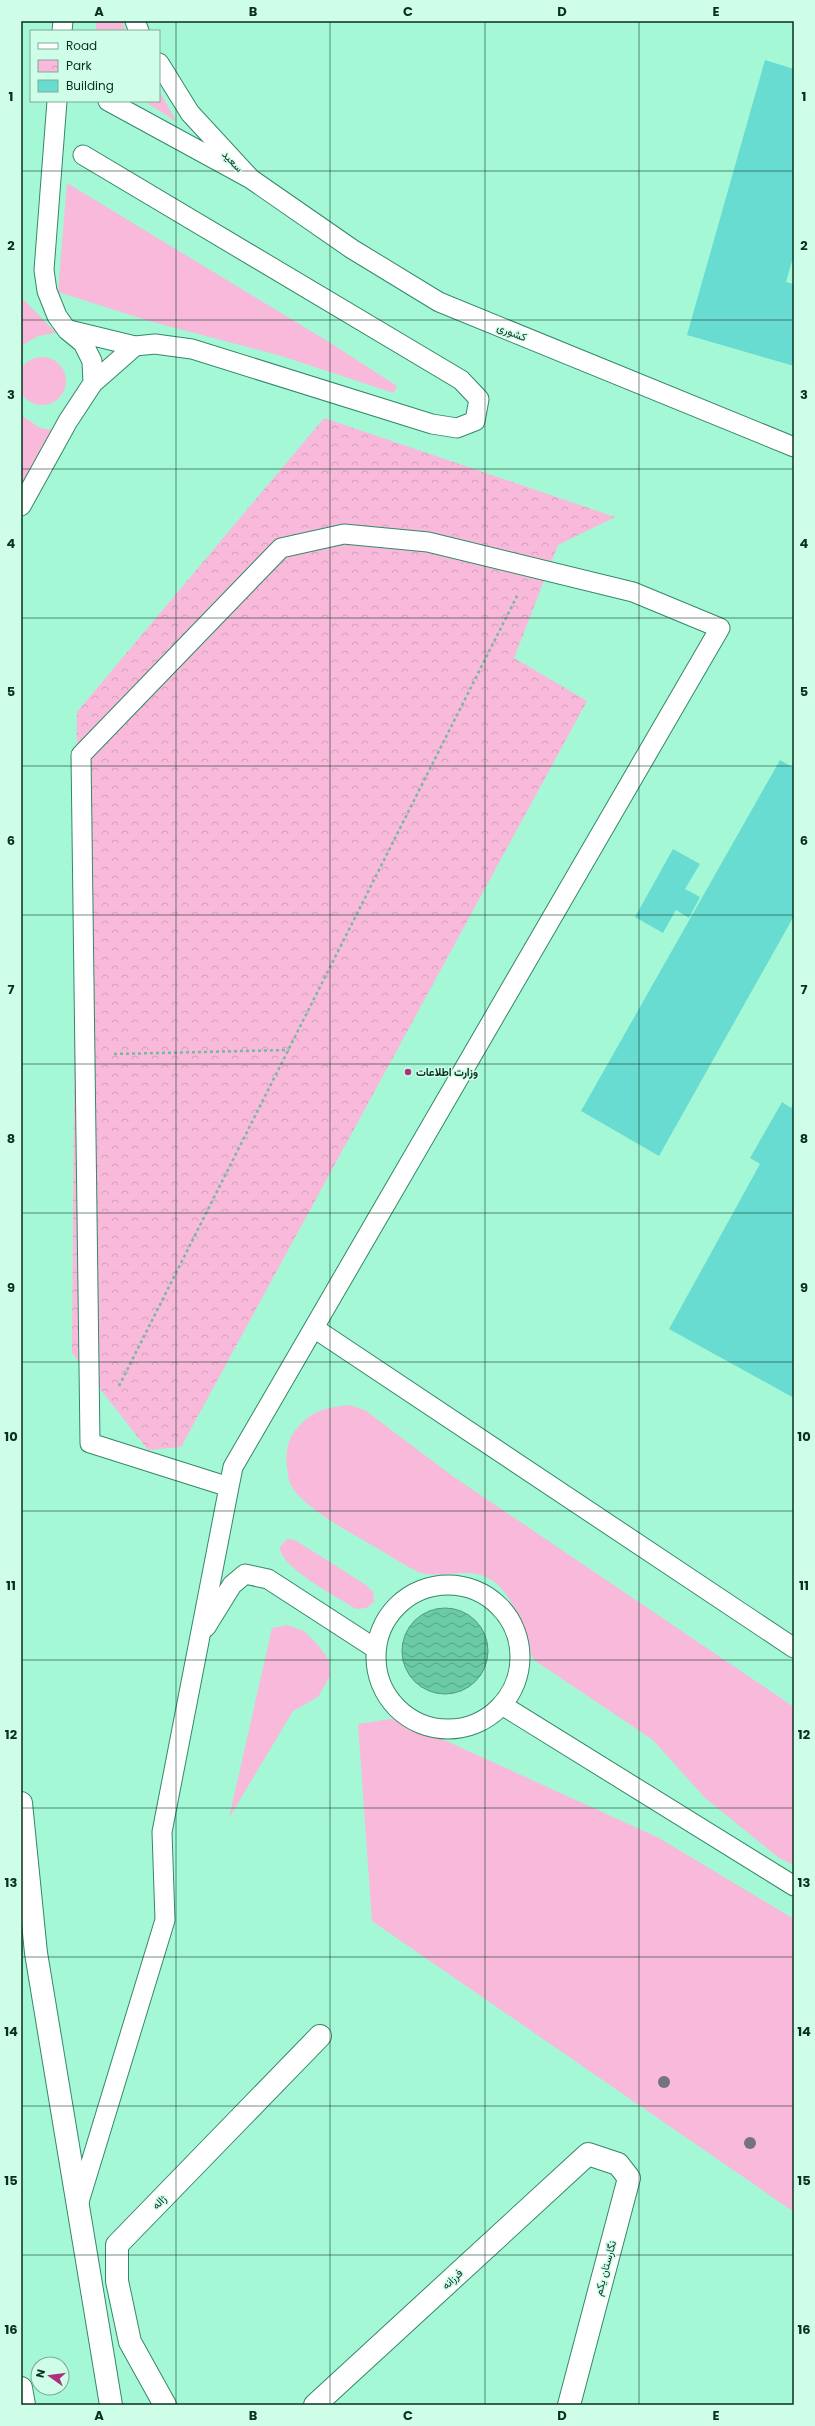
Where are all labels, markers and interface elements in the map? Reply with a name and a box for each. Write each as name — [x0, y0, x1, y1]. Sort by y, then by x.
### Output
text: A — [94, 2, 104, 21]
text: B — [249, 2, 258, 21]
text: C — [403, 2, 413, 21]
text: D — [557, 2, 567, 21]
text: E — [712, 2, 720, 21]
legend — [30, 30, 160, 102]
text: Road — [66, 37, 97, 54]
text: Park — [66, 57, 93, 74]
text: Building — [66, 77, 114, 94]
text: 1 — [9, 87, 13, 106]
text: 1 — [802, 87, 806, 106]
street label: سعید — [219, 146, 248, 176]
text: 2 — [7, 236, 15, 255]
text: 2 — [800, 236, 808, 255]
street label: کشوری — [495, 319, 529, 345]
text: 3 — [7, 385, 15, 404]
text: 3 — [800, 385, 808, 404]
text: 4 — [7, 534, 16, 553]
text: 4 — [800, 534, 809, 553]
text: 5 — [7, 682, 15, 701]
text: 5 — [800, 682, 808, 701]
text: 6 — [7, 831, 15, 850]
text: 6 — [800, 831, 808, 850]
text: 7 — [8, 980, 15, 999]
text: 7 — [801, 980, 808, 999]
place label: وزارت اطلاعات — [416, 1064, 478, 1080]
marker: وزارت اطلاعات — [403, 1067, 413, 1077]
text: 8 — [7, 1129, 15, 1148]
text: 8 — [800, 1129, 808, 1148]
text: 9 — [7, 1278, 15, 1297]
text: 9 — [800, 1278, 808, 1297]
text: 10 — [4, 1427, 18, 1446]
text: 10 — [797, 1427, 811, 1446]
text: 11 — [6, 1576, 16, 1595]
text: 11 — [799, 1576, 809, 1595]
text: 12 — [5, 1725, 18, 1744]
text: 12 — [798, 1725, 811, 1744]
text: 13 — [5, 1873, 18, 1892]
text: 13 — [798, 1873, 811, 1892]
text: 14 — [4, 2022, 18, 2041]
text: 14 — [797, 2022, 811, 2041]
text: 15 — [4, 2171, 18, 2190]
text: 15 — [797, 2171, 811, 2190]
street label: ژاله — [148, 2191, 170, 2213]
street label: نگارستان یکم — [590, 2239, 620, 2297]
street label: فرزانه — [438, 2265, 466, 2293]
text: 16 — [4, 2320, 18, 2339]
text: 16 — [797, 2320, 811, 2339]
north arrow — [30, 2356, 70, 2396]
text: N — [32, 2368, 49, 2380]
text: A — [94, 2406, 104, 2425]
text: B — [249, 2406, 258, 2425]
text: C — [403, 2406, 413, 2425]
text: D — [557, 2406, 567, 2425]
text: E — [712, 2406, 720, 2425]

